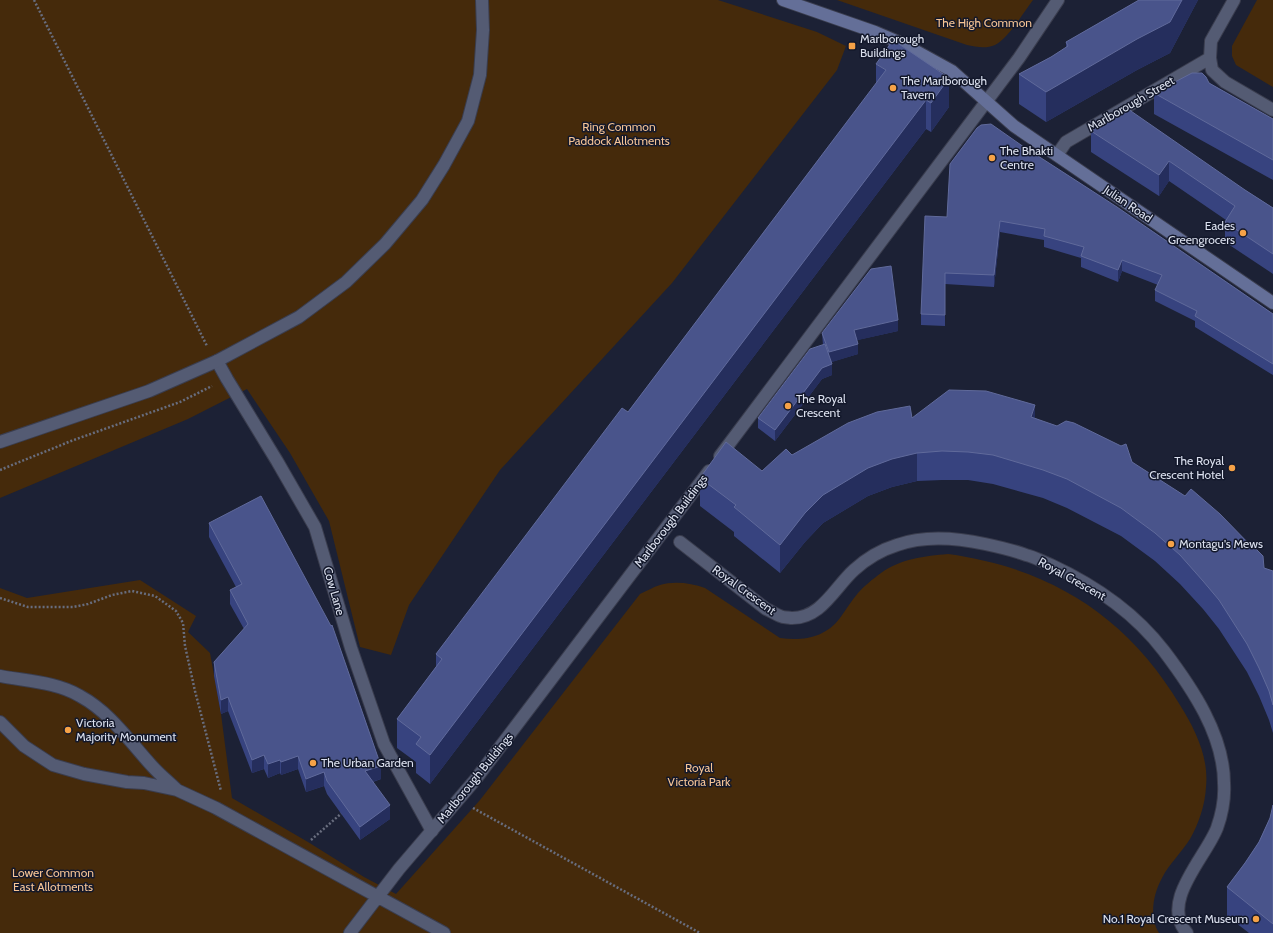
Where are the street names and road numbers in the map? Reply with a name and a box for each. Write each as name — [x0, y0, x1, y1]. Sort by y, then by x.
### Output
street label: Marlborough Street — [1085, 73, 1177, 135]
street label: Julian Road — [1100, 181, 1156, 225]
street label: Marlborough Buildings — [631, 471, 710, 570]
street label: Royal Crescent — [1036, 554, 1109, 603]
street label: Royal Crescent — [710, 561, 779, 618]
street label: Cow Lane — [320, 565, 349, 617]
street label: Marlborough Buildings — [433, 729, 516, 826]

